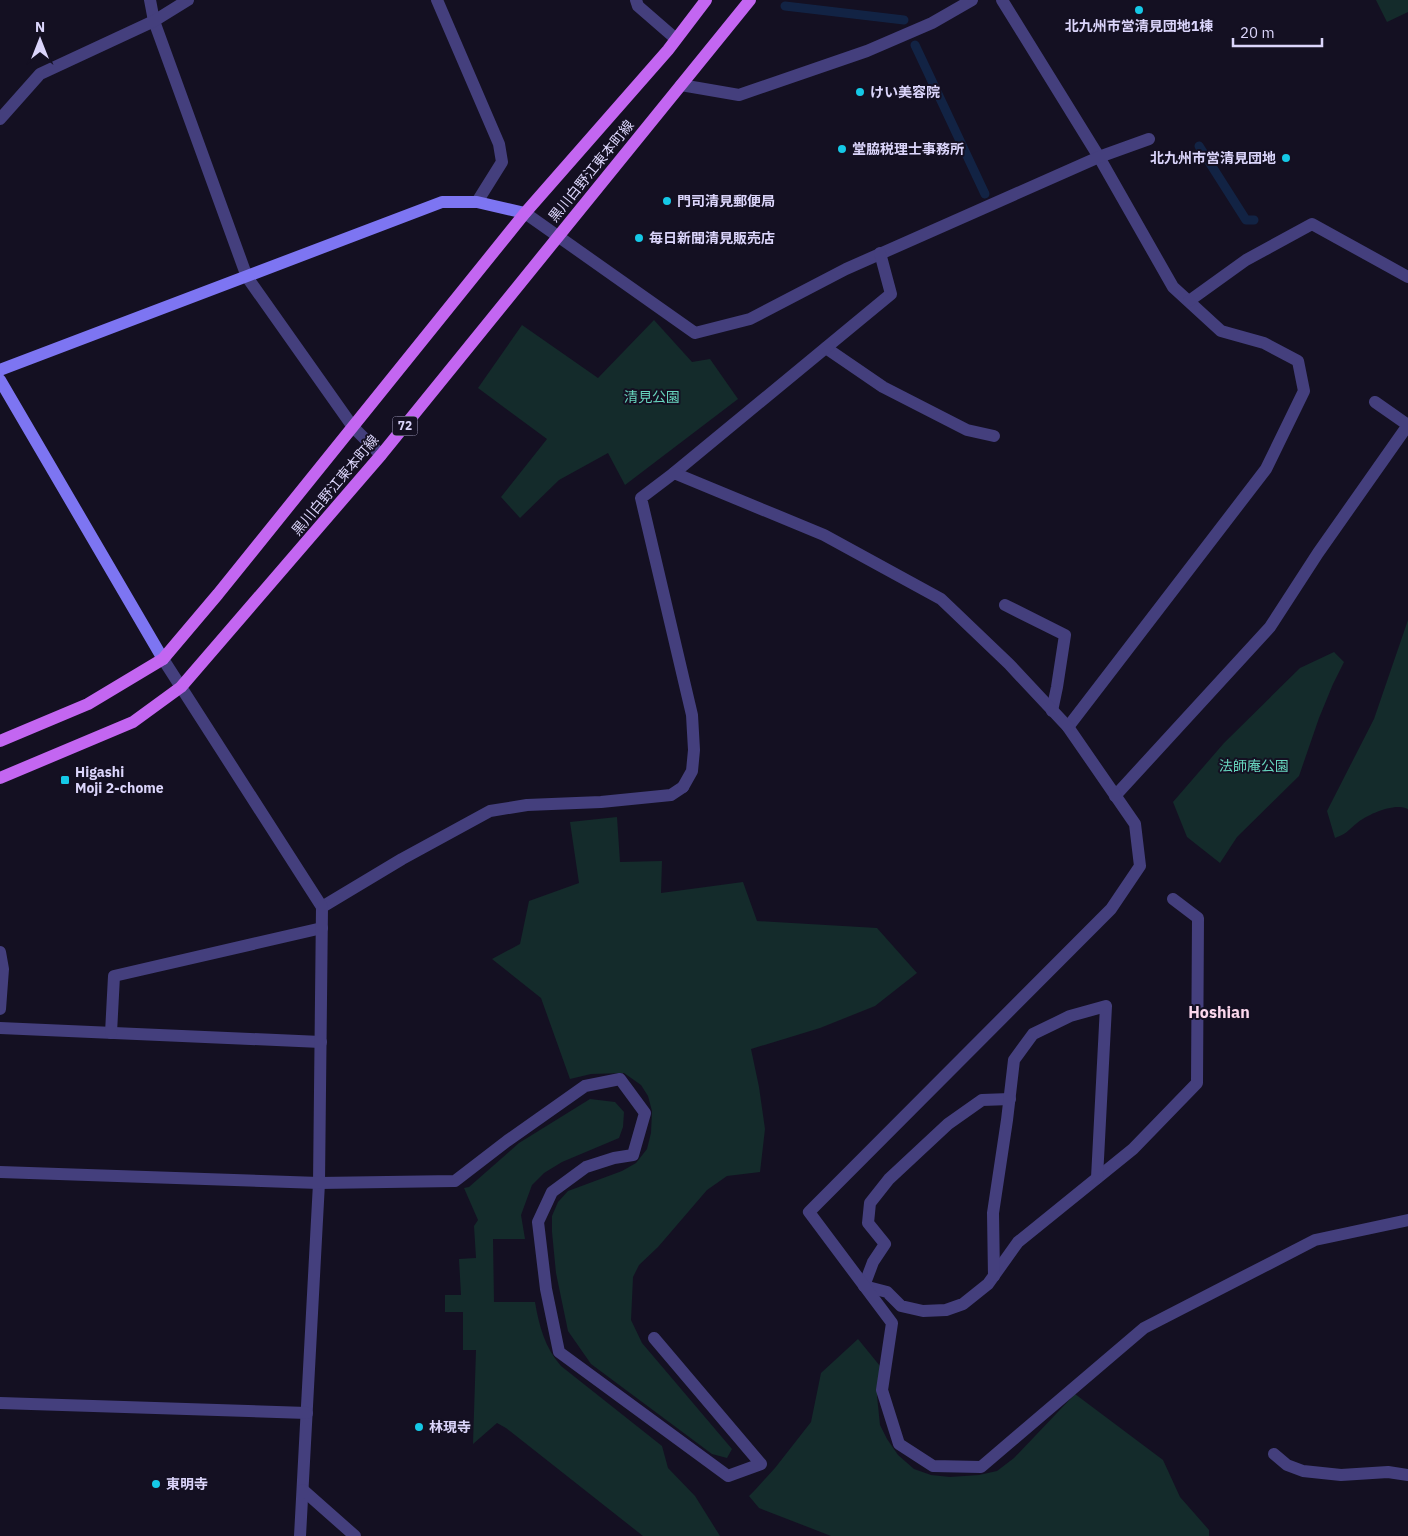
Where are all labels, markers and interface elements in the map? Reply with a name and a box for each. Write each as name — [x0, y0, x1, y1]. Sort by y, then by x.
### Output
marker: 北九州市営清見団地1棟 — [1133, 4, 1145, 16]
north arrow — [15, 15, 65, 65]
scale bar — [1233, 15, 1322, 47]
place label: 北九州市営清見団地1棟 — [1065, 17, 1213, 35]
text: N — [35, 18, 45, 36]
text: 20 m — [1240, 23, 1275, 42]
place label: けい美容院 — [870, 83, 940, 101]
marker: けい美容院 — [854, 86, 866, 98]
street label: 黒川白野江東本町線 — [544, 116, 638, 226]
place label: 堂脇税理士事務所 — [852, 140, 964, 158]
marker: 堂脇税理士事務所 — [836, 143, 848, 155]
place label: 北九州市営清見団地 — [1150, 149, 1276, 167]
marker: 北九州市営清見団地 — [1280, 152, 1292, 164]
place label: 門司清見郵便局 — [677, 192, 775, 210]
marker: 門司清見郵便局 — [661, 195, 673, 207]
place label: 毎日新聞清見販売店 — [649, 229, 775, 247]
marker: 毎日新聞清見販売店 — [633, 232, 645, 244]
park label: 清見公園 — [624, 388, 680, 406]
road number: 72 — [392, 416, 418, 436]
street label: 黒川白野江東本町線 — [288, 431, 382, 539]
park label: 法師庵公園 — [1219, 757, 1289, 775]
place label: Higashi Moji 2-chome — [75, 763, 164, 797]
marker: Higashi Moji 2-chome — [59, 774, 71, 786]
district label: Hoshian — [1188, 1002, 1250, 1022]
place label: 林現寺 — [429, 1418, 471, 1436]
marker: 林現寺 — [413, 1421, 425, 1433]
place label: 東明寺 — [166, 1475, 208, 1493]
marker: 東明寺 — [150, 1478, 162, 1490]

